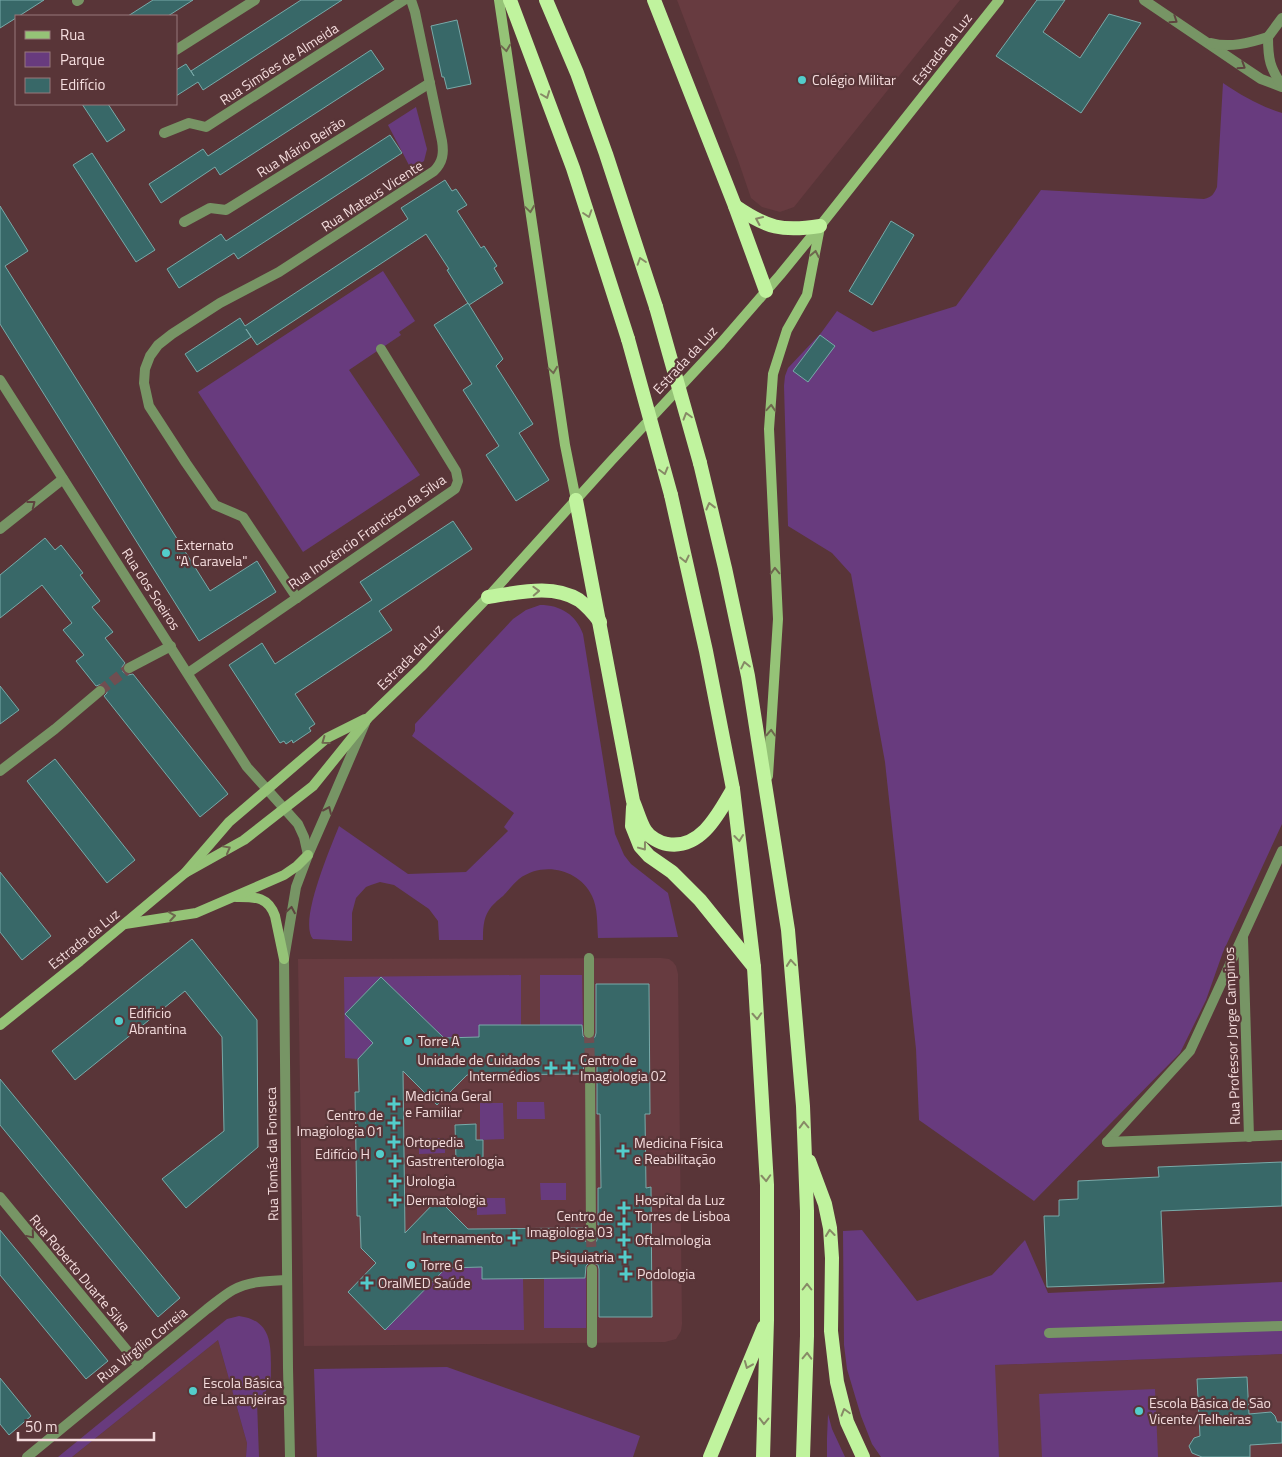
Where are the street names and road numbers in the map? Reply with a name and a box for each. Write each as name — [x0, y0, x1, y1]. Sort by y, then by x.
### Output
street label: Estrada da Luz — [907, 8, 976, 89]
street label: Rua Simões de Almeida — [215, 17, 342, 110]
street label: Rua Mário Beirão — [252, 111, 349, 182]
street label: Rua Mateus Vicente — [317, 155, 427, 236]
street label: Estrada da Luz — [647, 321, 722, 398]
street label: Rua Inocêncio Francisco da Silva — [284, 469, 450, 594]
street label: Rua dos Soeiros — [117, 543, 186, 634]
street label: Estrada da Luz — [372, 619, 448, 695]
street label: Estrada da Luz — [43, 903, 124, 974]
street label: Rua Professor Jorge Campinos — [1218, 947, 1245, 1125]
street label: Rua Tomás da Fonseca — [260, 1087, 283, 1221]
street label: Rua Roberto Duarte Silva — [25, 1209, 136, 1336]
street label: Rua Virgílio Correia — [92, 1302, 191, 1388]

